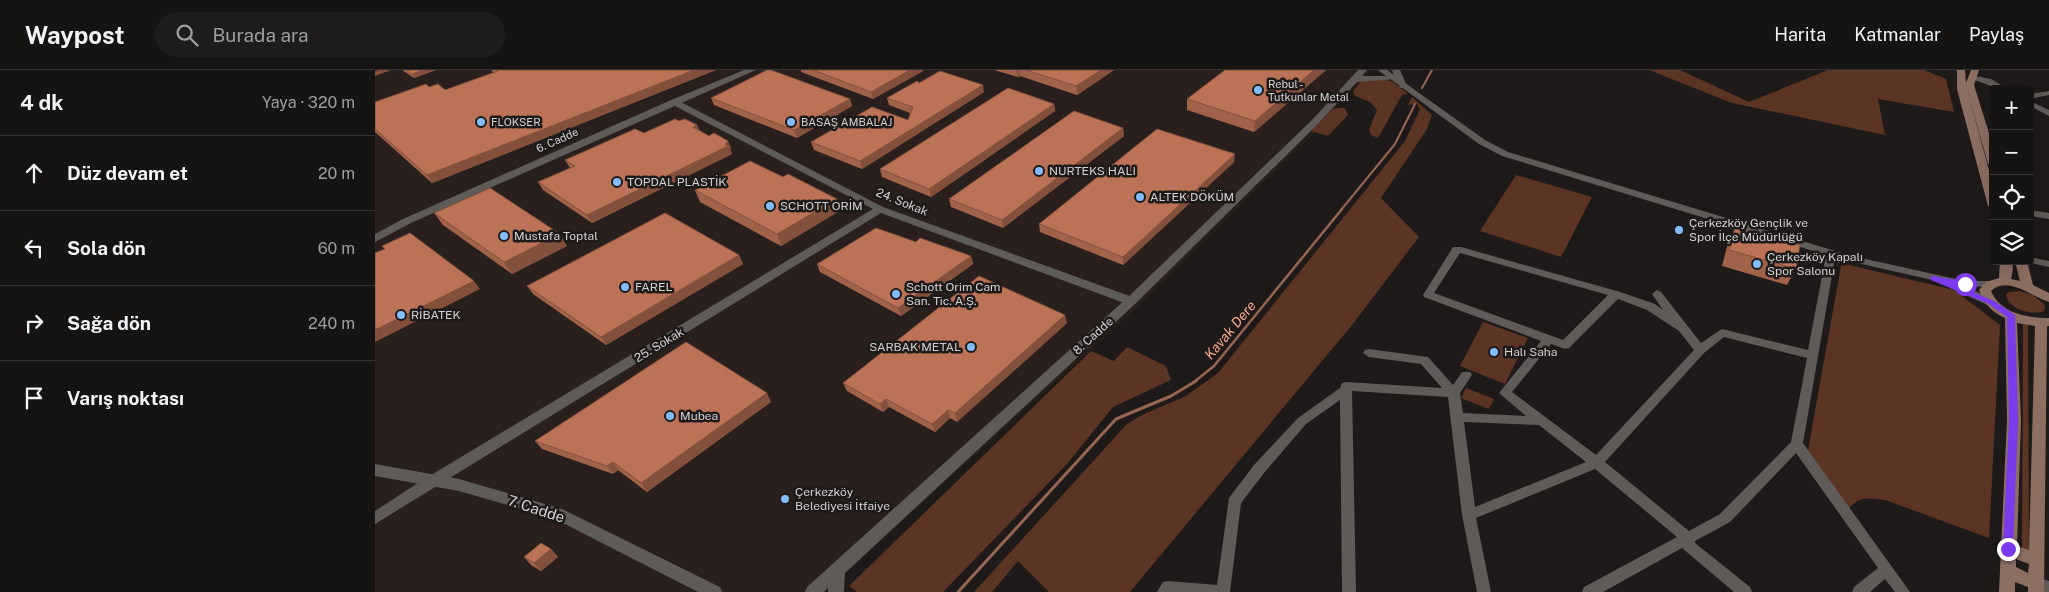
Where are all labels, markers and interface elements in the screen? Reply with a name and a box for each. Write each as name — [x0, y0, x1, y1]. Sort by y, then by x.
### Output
search box — [155, 12, 505, 57]
text: Waypost — [25, 21, 125, 49]
icon: search — [173, 21, 201, 49]
text: Burada ara — [213, 24, 309, 46]
text: Harita — [1774, 24, 1826, 45]
text: Katmanlar — [1854, 24, 1941, 45]
text: Paylaş — [1969, 24, 2024, 45]
place label: Rebul - Tutkunlar Metal — [1268, 78, 1349, 103]
marker: Rebul - Tutkunlar Metal — [1252, 84, 1264, 96]
map controls — [1989, 85, 2034, 265]
button: + — [1989, 85, 2034, 130]
text: 4 dk — [20, 90, 63, 115]
text: Yaya · 320 m — [262, 93, 355, 112]
marker: FLOKSER — [475, 116, 487, 128]
place label: FLOKSER — [491, 116, 541, 128]
marker: BASAŞ AMBALAJ — [785, 116, 797, 128]
place label: BASAŞ AMBALAJ — [801, 116, 892, 129]
street label: 6. Cadde — [534, 125, 580, 155]
button: − — [1989, 130, 2034, 175]
icon: ahead — [20, 159, 48, 187]
text: Düz devam et — [67, 162, 188, 184]
text: 20 m — [318, 164, 355, 183]
place label: NURTEKS HALI — [1049, 164, 1136, 178]
marker: NURTEKS HALI — [1033, 165, 1045, 177]
place label: TOPDAL PLASTİK — [627, 175, 726, 189]
button: locate — [1989, 175, 2034, 220]
marker: TOPDAL PLASTİK — [611, 176, 623, 188]
street label: 24. Sokak — [874, 185, 930, 219]
place label: ALTEK DÖKÜM — [1150, 190, 1234, 204]
marker: ALTEK DÖKÜM — [1134, 191, 1146, 203]
place label: SCHOTT ORİM — [780, 199, 863, 213]
marker: SCHOTT ORİM — [764, 200, 776, 212]
place label: Çerkezköy Gençlik ve Spor İlçe Müdürlüğü — [1689, 216, 1808, 244]
button: layers — [1989, 220, 2034, 265]
marker: Çerkezköy Gençlik ve Spor İlçe Müdürlüğü — [1673, 224, 1685, 236]
place label: Mustafa Toptal — [514, 229, 598, 243]
marker: Mustafa Toptal — [498, 230, 510, 242]
icon: left — [20, 234, 48, 262]
text: Sola dön — [67, 237, 146, 259]
text: 60 m — [318, 239, 355, 258]
place label: Çerkezköy Kapalı Spor Salonu — [1767, 250, 1863, 278]
marker: Çerkezköy Kapalı Spor Salonu — [1751, 258, 1763, 270]
route start — [1954, 273, 1977, 296]
place label: FAREL — [635, 280, 673, 294]
place label: Schott Orim Cam San. Tic. A.Ş. — [906, 280, 1000, 308]
marker: FAREL — [619, 281, 631, 293]
marker: Schott Orim Cam San. Tic. A.Ş. — [890, 288, 902, 300]
water label: Kavak Dere — [1201, 297, 1259, 362]
place label: RİBATEK — [411, 308, 461, 322]
icon: right — [20, 309, 48, 337]
marker: RİBATEK — [395, 309, 407, 321]
text: Sağa dön — [67, 312, 151, 334]
text: 240 m — [308, 314, 355, 333]
street label: 8. Cadde — [1070, 314, 1116, 358]
street label: 25. Sokak — [632, 325, 686, 365]
place label: SARBAK METAL — [869, 340, 961, 354]
marker: SARBAK METAL — [965, 341, 977, 353]
place label: Halı Saha — [1504, 345, 1557, 359]
marker: Halı Saha — [1488, 346, 1500, 358]
icon: arrive — [20, 384, 48, 412]
text: Varış noktası — [67, 387, 184, 409]
place label: Mubea — [680, 409, 718, 423]
marker: Mubea — [664, 410, 676, 422]
place label: Çerkezköy Belediyesi İtfaiye — [795, 485, 890, 513]
street label: 7. Cadde — [505, 491, 567, 526]
marker: Çerkezköy Belediyesi İtfaiye — [779, 493, 791, 505]
route end — [1997, 538, 2020, 561]

